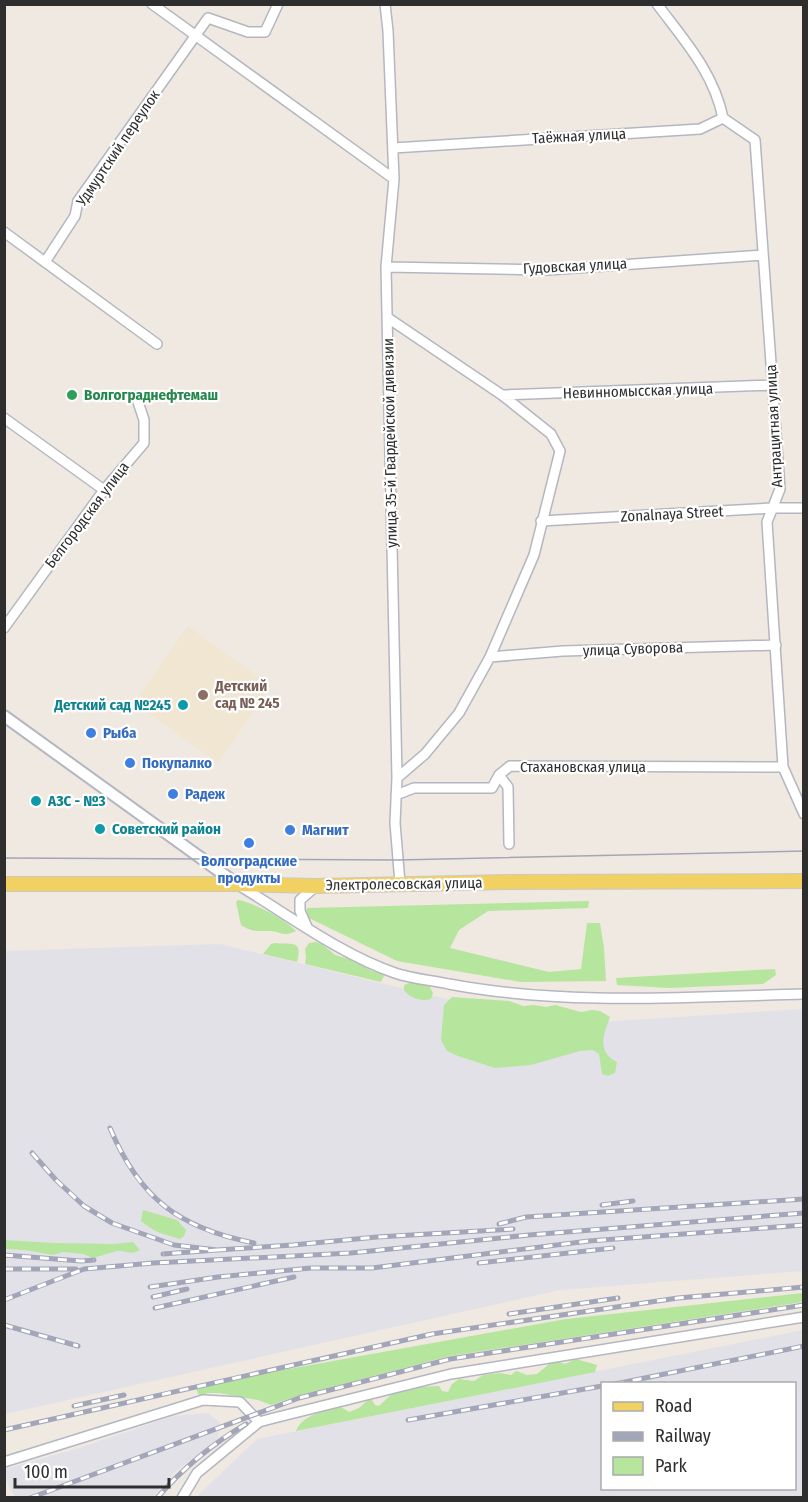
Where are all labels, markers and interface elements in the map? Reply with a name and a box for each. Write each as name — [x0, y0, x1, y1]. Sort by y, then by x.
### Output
street label: Удмуртский переулок — [72, 87, 164, 210]
street label: Таёжная улица — [531, 125, 627, 147]
street label: Гудовская улица — [522, 254, 628, 278]
street label: улица 35-й Гвардейской дивизии — [379, 338, 401, 548]
street label: Антрацитная улица — [762, 364, 786, 488]
street label: Невинномысская улица — [563, 379, 713, 403]
place label: Волгограднефтемаш — [84, 386, 218, 404]
marker: Волгограднефтемаш — [65, 388, 79, 402]
street label: Белгородская улица — [41, 458, 133, 572]
street label: Zonalnaya Street — [620, 502, 724, 526]
street label: улица Суворова — [582, 638, 684, 660]
place label: Детский сад № 245 — [214, 677, 280, 712]
marker: Детский сад № 245 — [196, 688, 210, 702]
place label: Детский сад №245 — [53, 696, 171, 714]
marker: Детский сад №245 — [176, 698, 190, 712]
place label: Рыба — [103, 724, 137, 742]
marker: Рыба — [84, 726, 98, 740]
place label: Покупалко — [142, 754, 212, 772]
marker: Покупалко — [123, 756, 137, 770]
street label: Стахановская улица — [520, 758, 646, 776]
place label: Радеж — [185, 785, 226, 803]
marker: Радеж — [166, 787, 180, 801]
place label: АЗС - №3 — [47, 792, 106, 810]
marker: АЗС - №3 — [29, 794, 43, 808]
place label: Советский район — [112, 820, 221, 838]
place label: Магнит — [302, 821, 349, 839]
marker: Советский район — [93, 822, 107, 836]
marker: Магнит — [283, 823, 297, 837]
marker: Волгоградские продукты — [242, 836, 256, 850]
place label: Волгоградские продукты — [201, 852, 297, 887]
street label: Электролесовская улица — [325, 874, 483, 894]
legend — [601, 1382, 796, 1490]
text: Road — [655, 1395, 692, 1417]
text: Railway — [655, 1425, 711, 1447]
scale bar — [15, 1451, 170, 1489]
text: Park — [655, 1455, 688, 1477]
text: 100 m — [24, 1461, 68, 1483]

